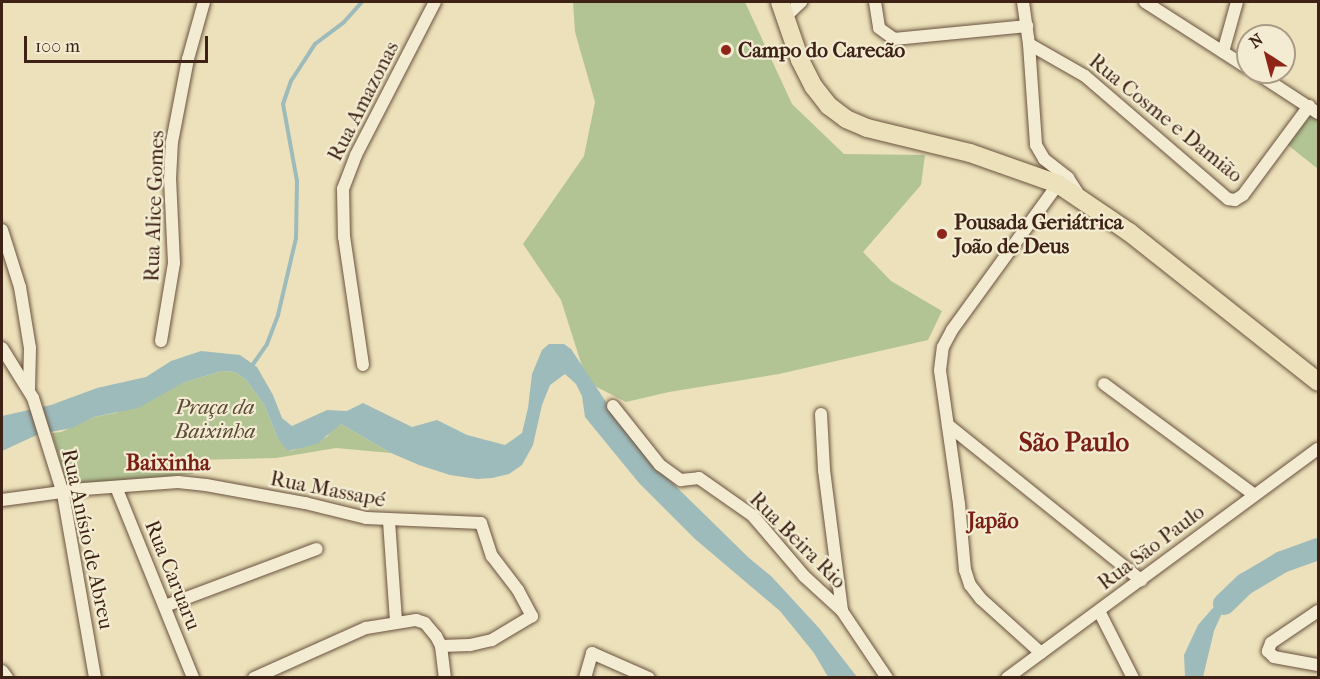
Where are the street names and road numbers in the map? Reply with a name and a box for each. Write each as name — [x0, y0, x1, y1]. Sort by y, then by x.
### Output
street label: Rua Amazonas — [322, 37, 404, 165]
street label: Rua Cosme e Damião — [1084, 48, 1248, 188]
street label: Rua Alice Gomes — [139, 130, 169, 282]
street label: Rua Anísio de Abreu — [57, 447, 119, 631]
street label: Rua Massapé — [268, 465, 388, 513]
street label: Rua Beira Rio — [744, 486, 852, 594]
street label: Rua São Paulo — [1093, 499, 1209, 595]
street label: Rua Caruaru — [140, 516, 206, 634]

